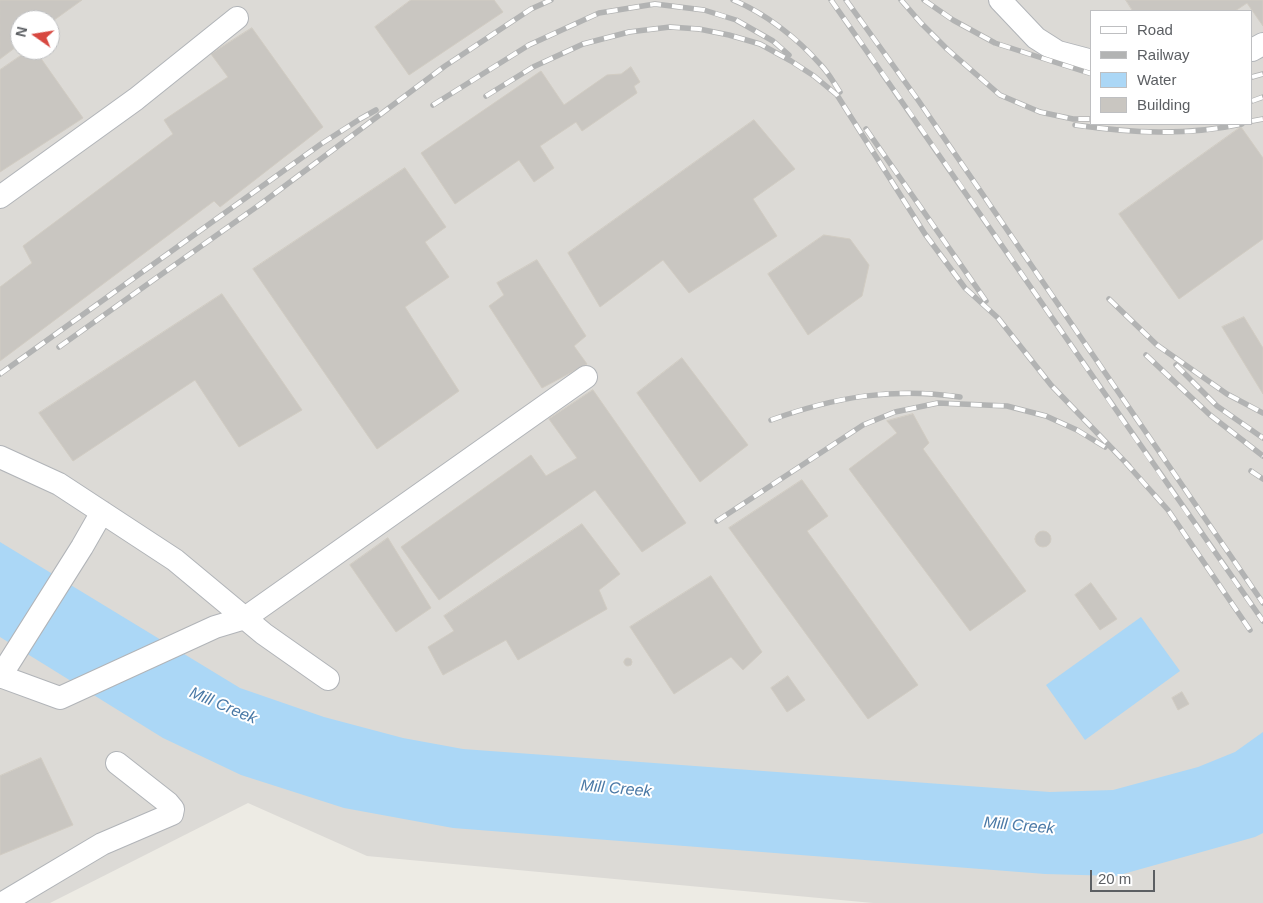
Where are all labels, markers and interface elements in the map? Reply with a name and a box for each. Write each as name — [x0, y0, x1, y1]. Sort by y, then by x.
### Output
north arrow — [10, 10, 60, 60]
legend — [1090, 10, 1253, 125]
text: Road — [1137, 21, 1173, 38]
text: N — [12, 25, 30, 39]
text: Railway — [1137, 46, 1190, 63]
text: Water — [1137, 71, 1176, 88]
text: Building — [1137, 96, 1190, 113]
water label: Mill Creek — [187, 683, 259, 729]
water label: Mill Creek — [580, 776, 652, 802]
water label: Mill Creek — [983, 813, 1055, 839]
scale bar — [1093, 860, 1158, 892]
text: 20 m — [1098, 870, 1131, 887]

